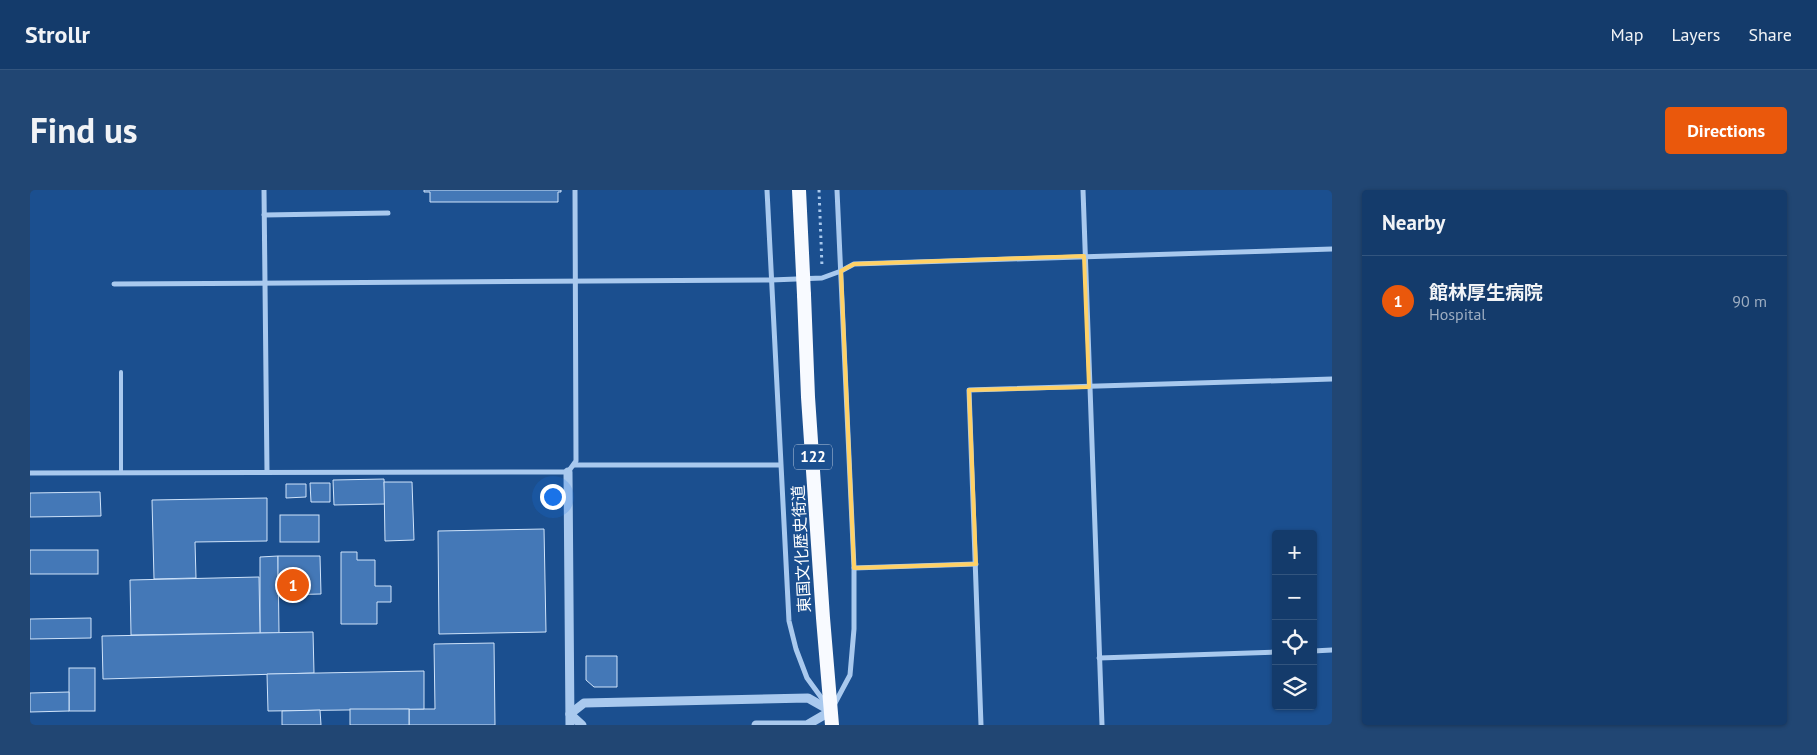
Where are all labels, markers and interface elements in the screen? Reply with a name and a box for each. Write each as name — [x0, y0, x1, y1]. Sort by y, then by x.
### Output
text: Strollr — [25, 19, 90, 50]
text: Map — [1611, 23, 1643, 46]
text: Layers — [1671, 23, 1720, 46]
text: Share — [1748, 23, 1792, 46]
text: Find us — [30, 107, 138, 153]
button: Directions — [1665, 107, 1787, 154]
text: Nearby — [1382, 209, 1445, 236]
text: 館林厚生病院 — [1429, 280, 1543, 304]
text: 1 — [1393, 291, 1403, 311]
text: 90 m — [1732, 291, 1767, 311]
text: Hospital — [1429, 304, 1486, 324]
road number: 122 — [794, 444, 832, 470]
your location — [540, 484, 566, 510]
street label: 東国文化歴史街道 — [788, 485, 814, 613]
map controls — [1272, 530, 1317, 710]
button: + — [1272, 530, 1317, 575]
pin: 1 — [277, 566, 309, 604]
button: − — [1272, 575, 1317, 620]
button: locate — [1272, 620, 1317, 665]
button: layers — [1272, 665, 1317, 710]

